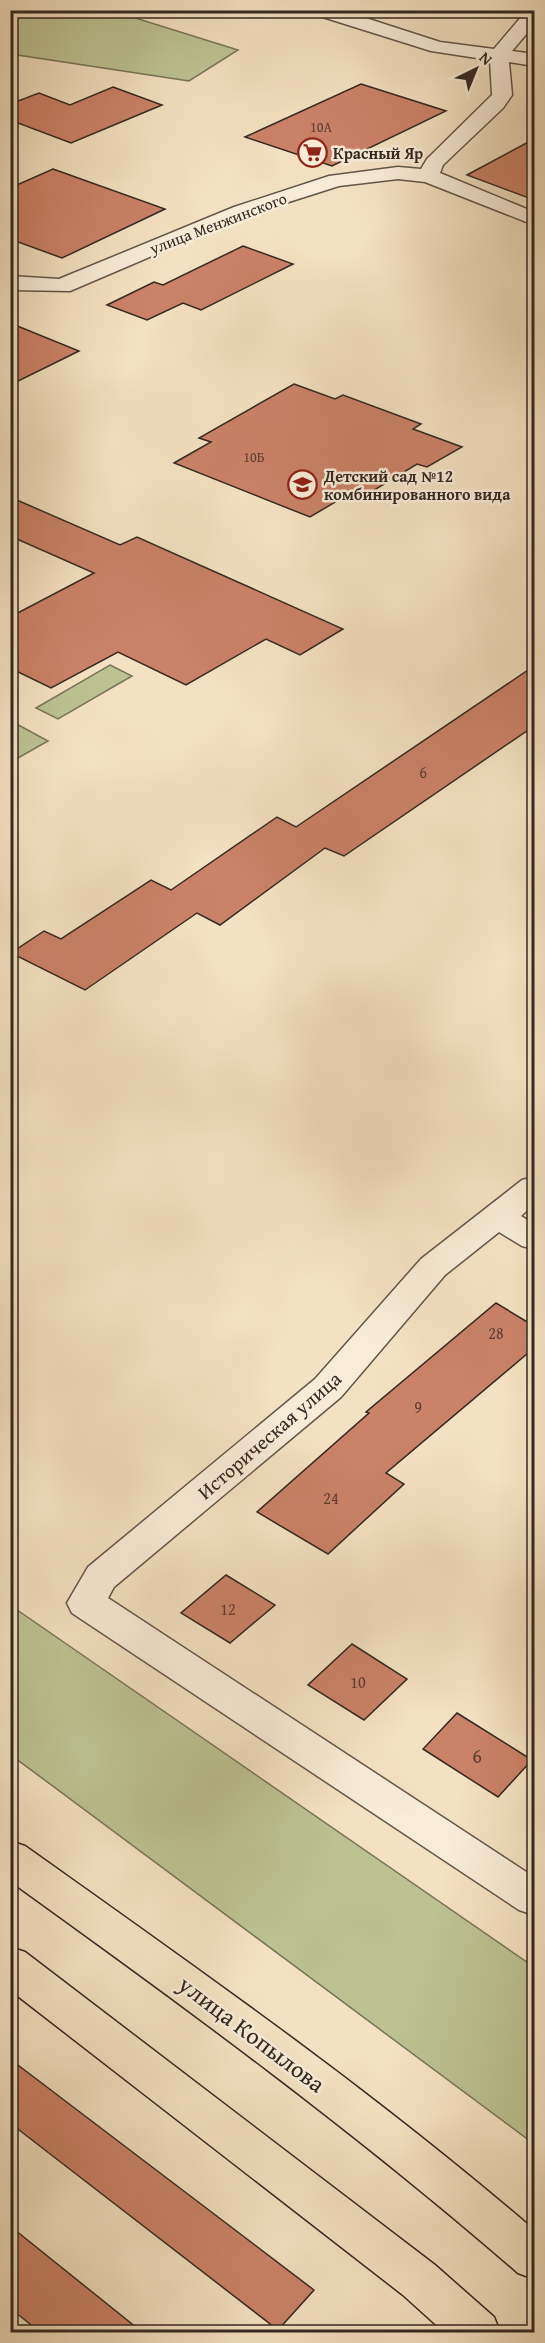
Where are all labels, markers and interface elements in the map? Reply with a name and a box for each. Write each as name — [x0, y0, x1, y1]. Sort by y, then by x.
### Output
north arrow — [446, 39, 506, 99]
text: N — [474, 46, 499, 71]
house number: 10А — [310, 117, 332, 137]
supermarket icon: Красный Яр — [296, 137, 328, 169]
place label: Красный Яр — [333, 141, 423, 165]
street label: улица Менжинского — [145, 186, 290, 261]
house number: 10Б — [243, 447, 265, 467]
place label: Детский сад №12 комбинированного вида — [323, 464, 511, 506]
school or university icon: Детский сад №12 комбинированного вида — [287, 469, 319, 501]
house number: 6 — [419, 760, 427, 784]
house number: 28 — [488, 1321, 504, 1345]
street label: Историческая улица — [191, 1364, 348, 1506]
house number: 9 — [414, 1395, 422, 1419]
house number: 24 — [323, 1486, 339, 1510]
house number: 12 — [220, 1597, 236, 1621]
house number: 10 — [350, 1670, 366, 1694]
house number: 6 — [472, 1741, 482, 1770]
street label: улица Копылова — [170, 1966, 333, 2101]

